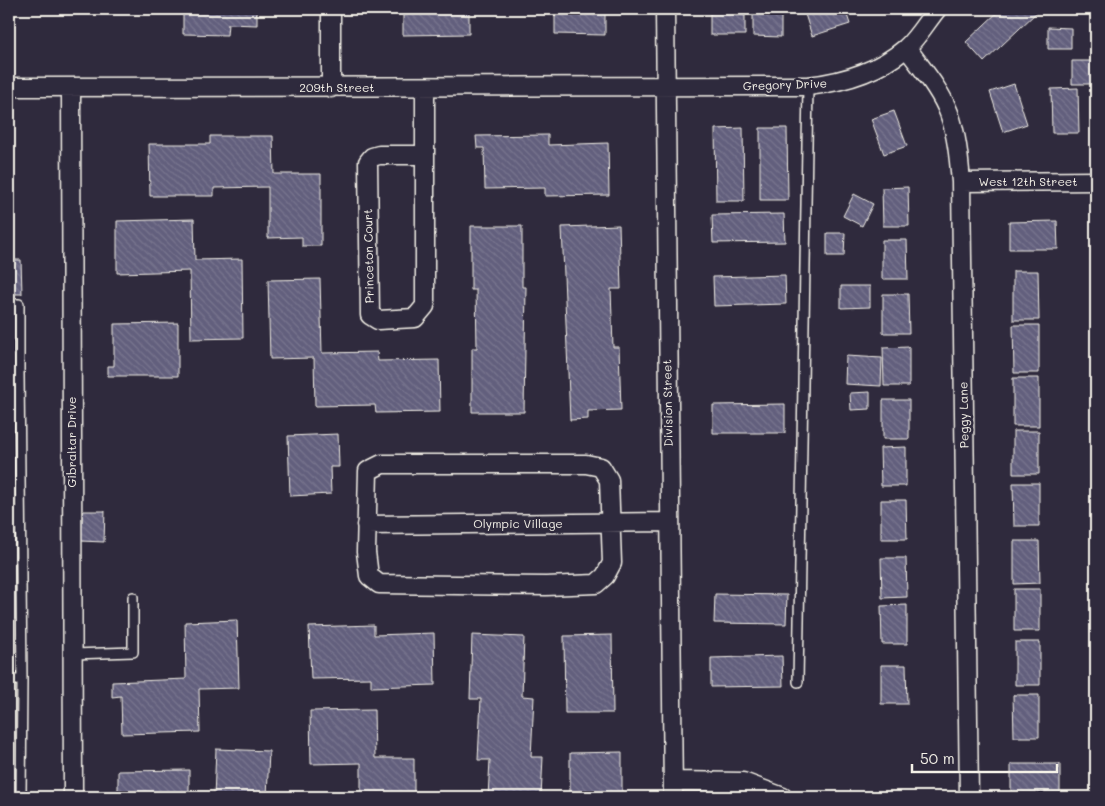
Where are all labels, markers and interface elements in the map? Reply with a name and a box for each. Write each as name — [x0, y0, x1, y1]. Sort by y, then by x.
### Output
street label: Gregory Drive — [743, 75, 827, 93]
street label: 209th Street — [299, 79, 375, 95]
street label: West 12th Street — [978, 173, 1078, 189]
street label: Princeton Court — [359, 209, 377, 303]
street label: Division Street — [658, 359, 676, 447]
street label: Peggy Lane — [954, 382, 972, 448]
street label: Gibraltar Drive — [63, 396, 79, 488]
street label: Olympic Village — [473, 515, 563, 531]
scale bar — [912, 741, 1058, 773]
text: 50 m — [920, 748, 955, 768]

